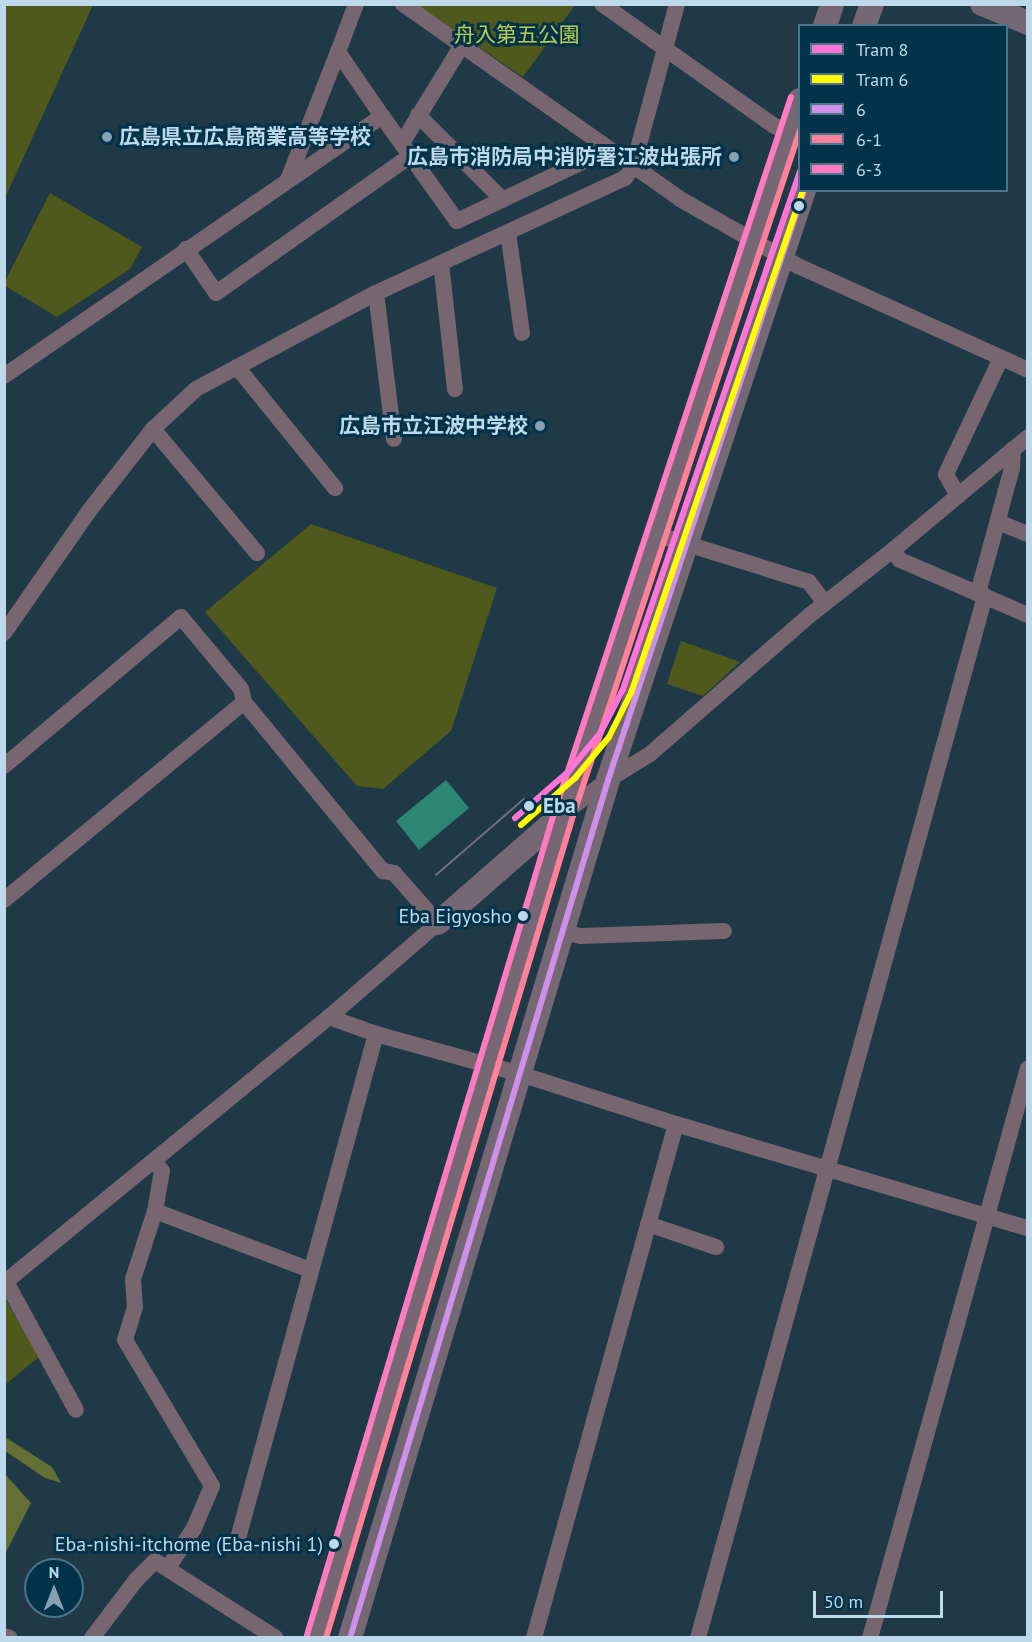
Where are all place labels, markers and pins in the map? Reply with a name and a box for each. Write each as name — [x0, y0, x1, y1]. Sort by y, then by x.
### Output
place label: 広島県立広島商業高等学校 — [119, 124, 371, 150]
marker: 広島県立広島商業高等学校 — [100, 130, 114, 144]
place label: 広島市消防局中消防署江波出張所 — [407, 144, 722, 170]
marker: 広島市消防局中消防署江波出張所 — [727, 150, 741, 164]
unlabelled marker — [793, 200, 805, 212]
place label: 広島市立江波中学校 — [339, 413, 528, 439]
marker: 広島市立江波中学校 — [533, 419, 547, 433]
place label: Eba — [543, 793, 576, 819]
marker: Eba — [520, 797, 538, 815]
place label: Eba Eigyosho — [399, 904, 512, 928]
marker: Eba Eigyosho — [517, 910, 529, 922]
place label: Eba-nishi-itchome (Eba-nishi 1) — [55, 1532, 323, 1556]
marker: Eba-nishi-itchome (Eba-nishi 1) — [328, 1538, 340, 1550]

